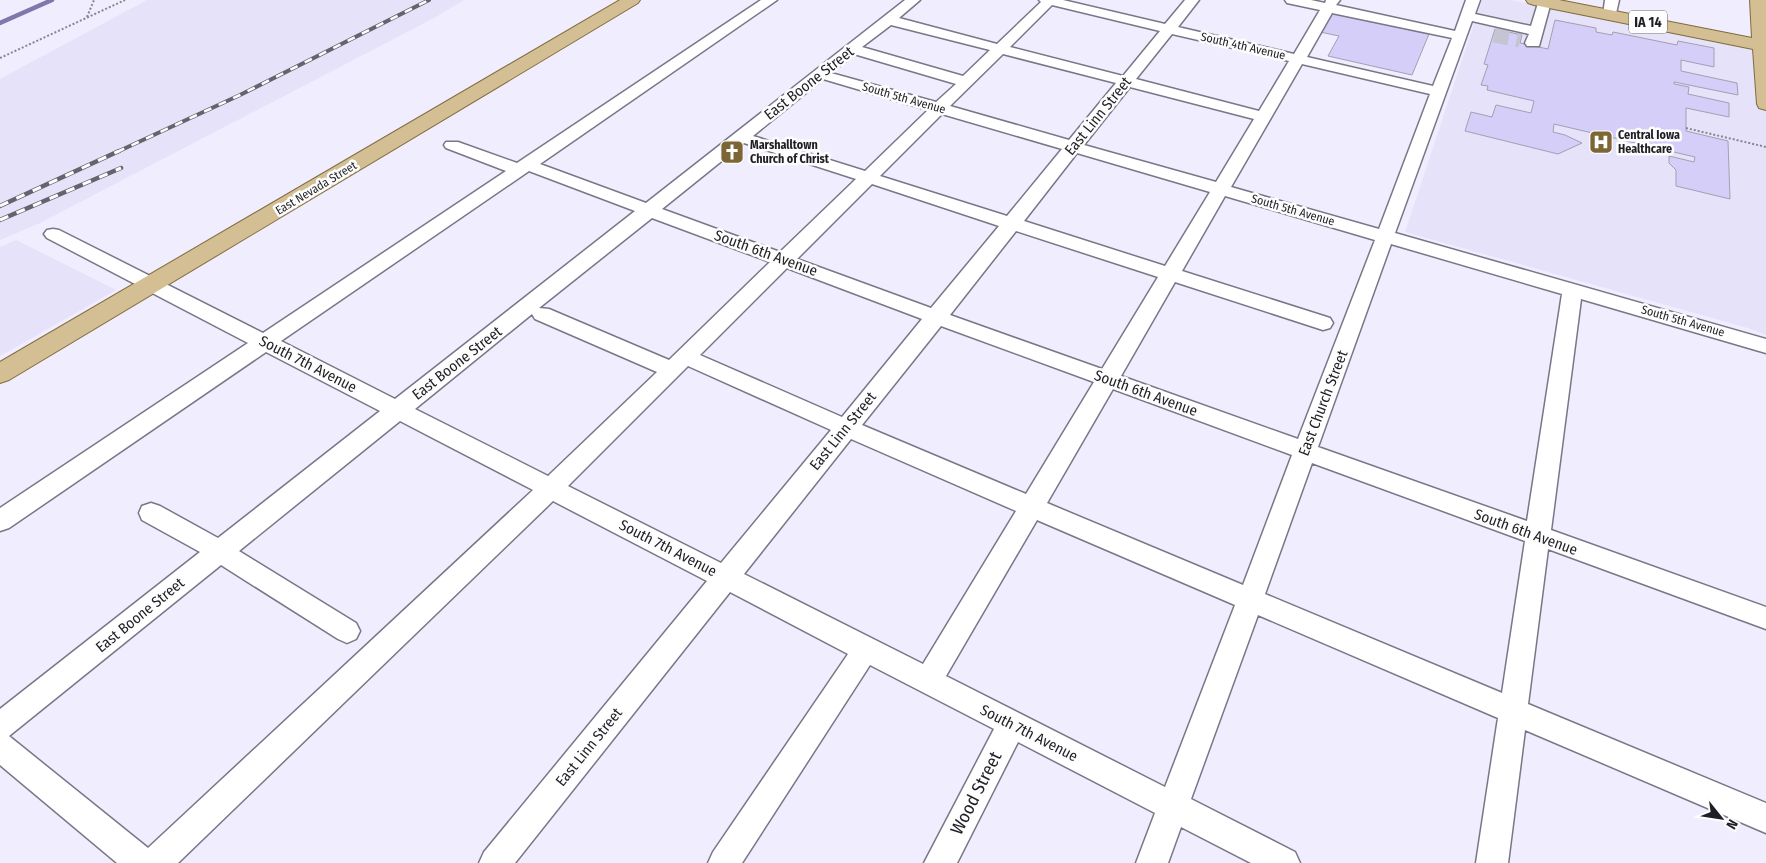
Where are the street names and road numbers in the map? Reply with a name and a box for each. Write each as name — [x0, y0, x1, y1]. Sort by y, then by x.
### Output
road number: IA 14 — [1629, 11, 1667, 34]
street label: South 4th Avenue — [1199, 29, 1287, 63]
street label: East Boone Street — [761, 42, 857, 124]
street label: East Linn Street — [1061, 73, 1135, 159]
street label: South 5th Avenue — [861, 79, 947, 117]
street label: East Nevada Street — [273, 158, 359, 218]
street label: South 5th Avenue — [1250, 191, 1336, 229]
street label: South 6th Avenue — [712, 226, 820, 280]
street label: South 5th Avenue — [1640, 302, 1726, 340]
street label: East Boone Street — [409, 322, 505, 404]
street label: South 7th Avenue — [256, 332, 360, 396]
street label: East Church Street — [1295, 348, 1351, 458]
street label: South 6th Avenue — [1092, 366, 1200, 420]
street label: East Linn Street — [806, 388, 880, 474]
street label: South 6th Avenue — [1472, 505, 1580, 559]
street label: South 7th Avenue — [616, 516, 720, 580]
street label: East Boone Street — [92, 574, 188, 656]
street label: South 7th Avenue — [977, 701, 1081, 765]
street label: East Linn Street — [552, 704, 626, 790]
street label: Wood Street — [946, 748, 1006, 838]

